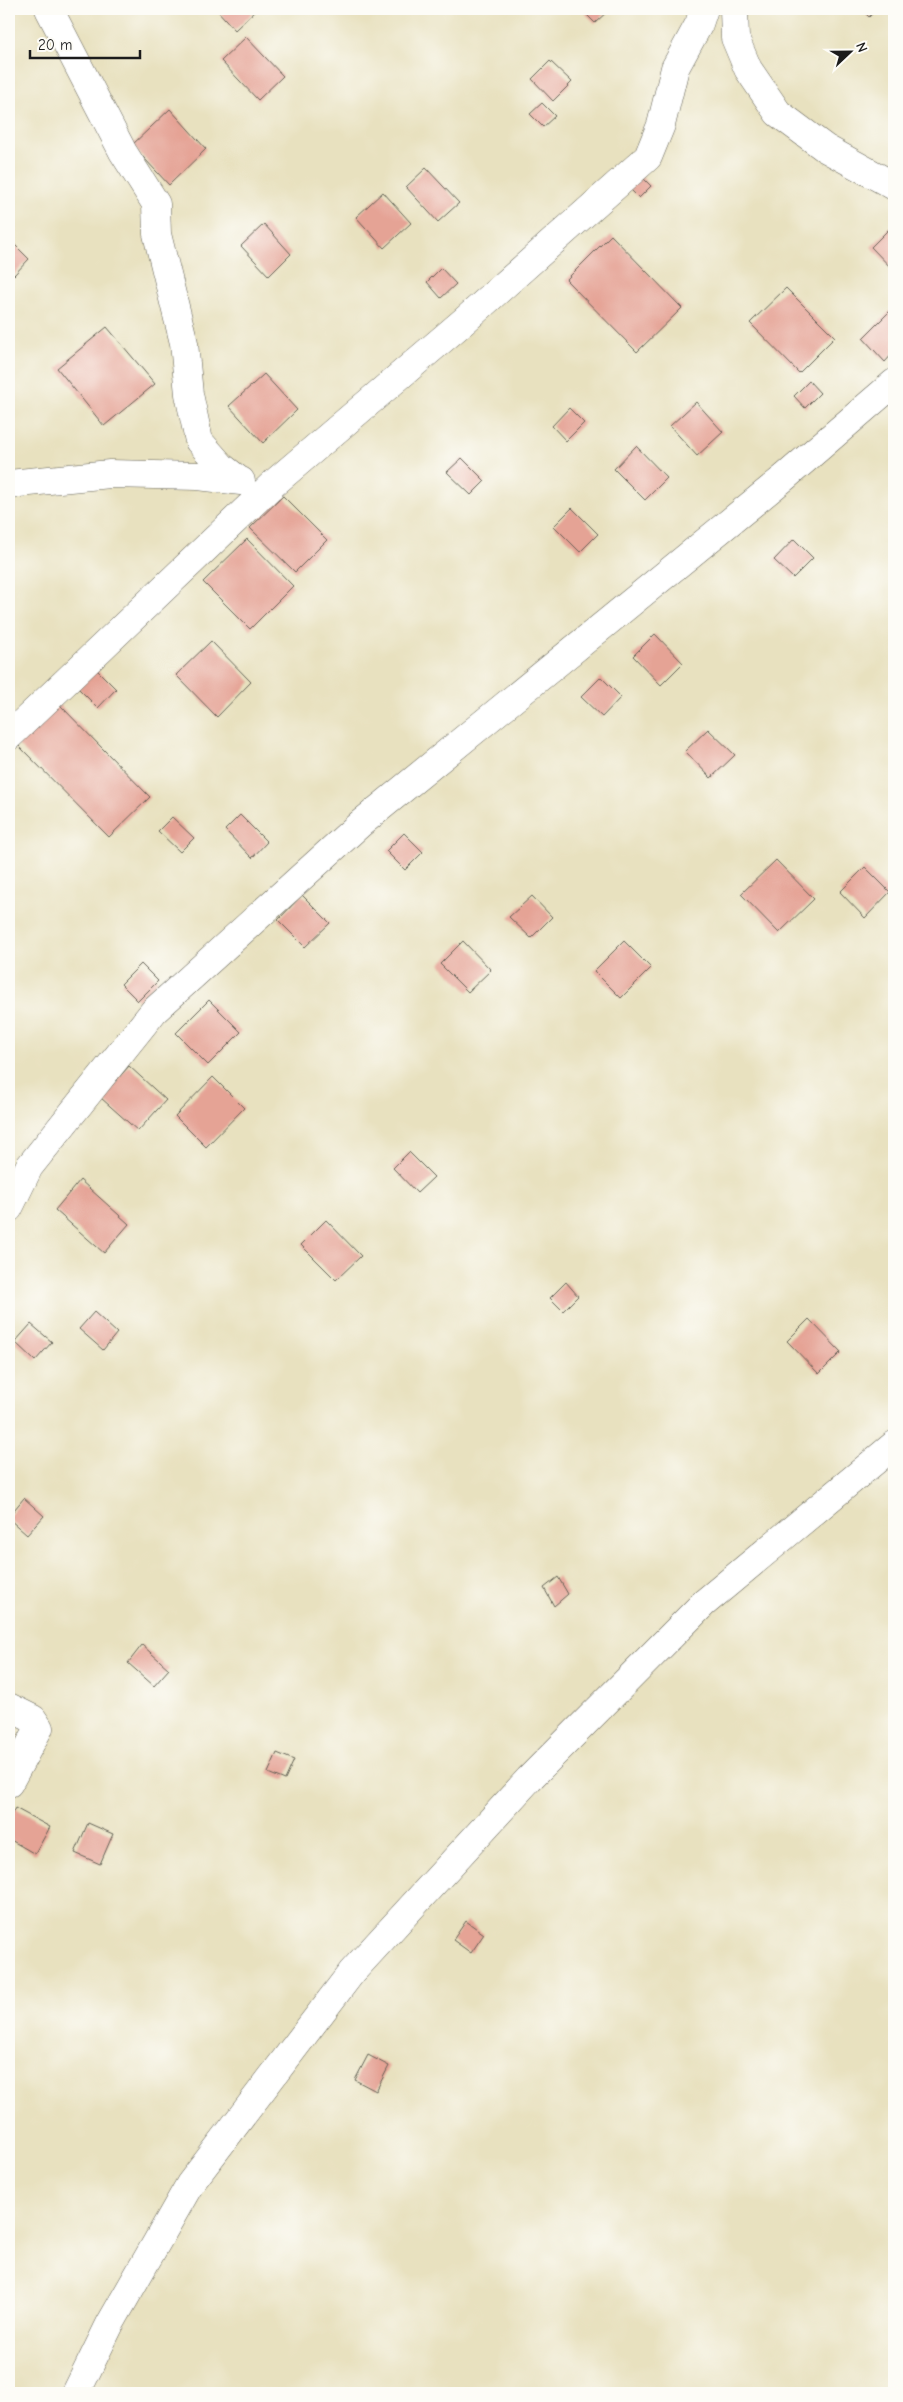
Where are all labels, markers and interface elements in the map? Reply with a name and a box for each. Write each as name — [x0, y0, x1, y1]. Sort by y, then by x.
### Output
scale bar — [30, 28, 140, 60]
north arrow — [826, 28, 876, 78]
text: 20 m — [38, 36, 72, 54]
text: N — [852, 40, 871, 55]

